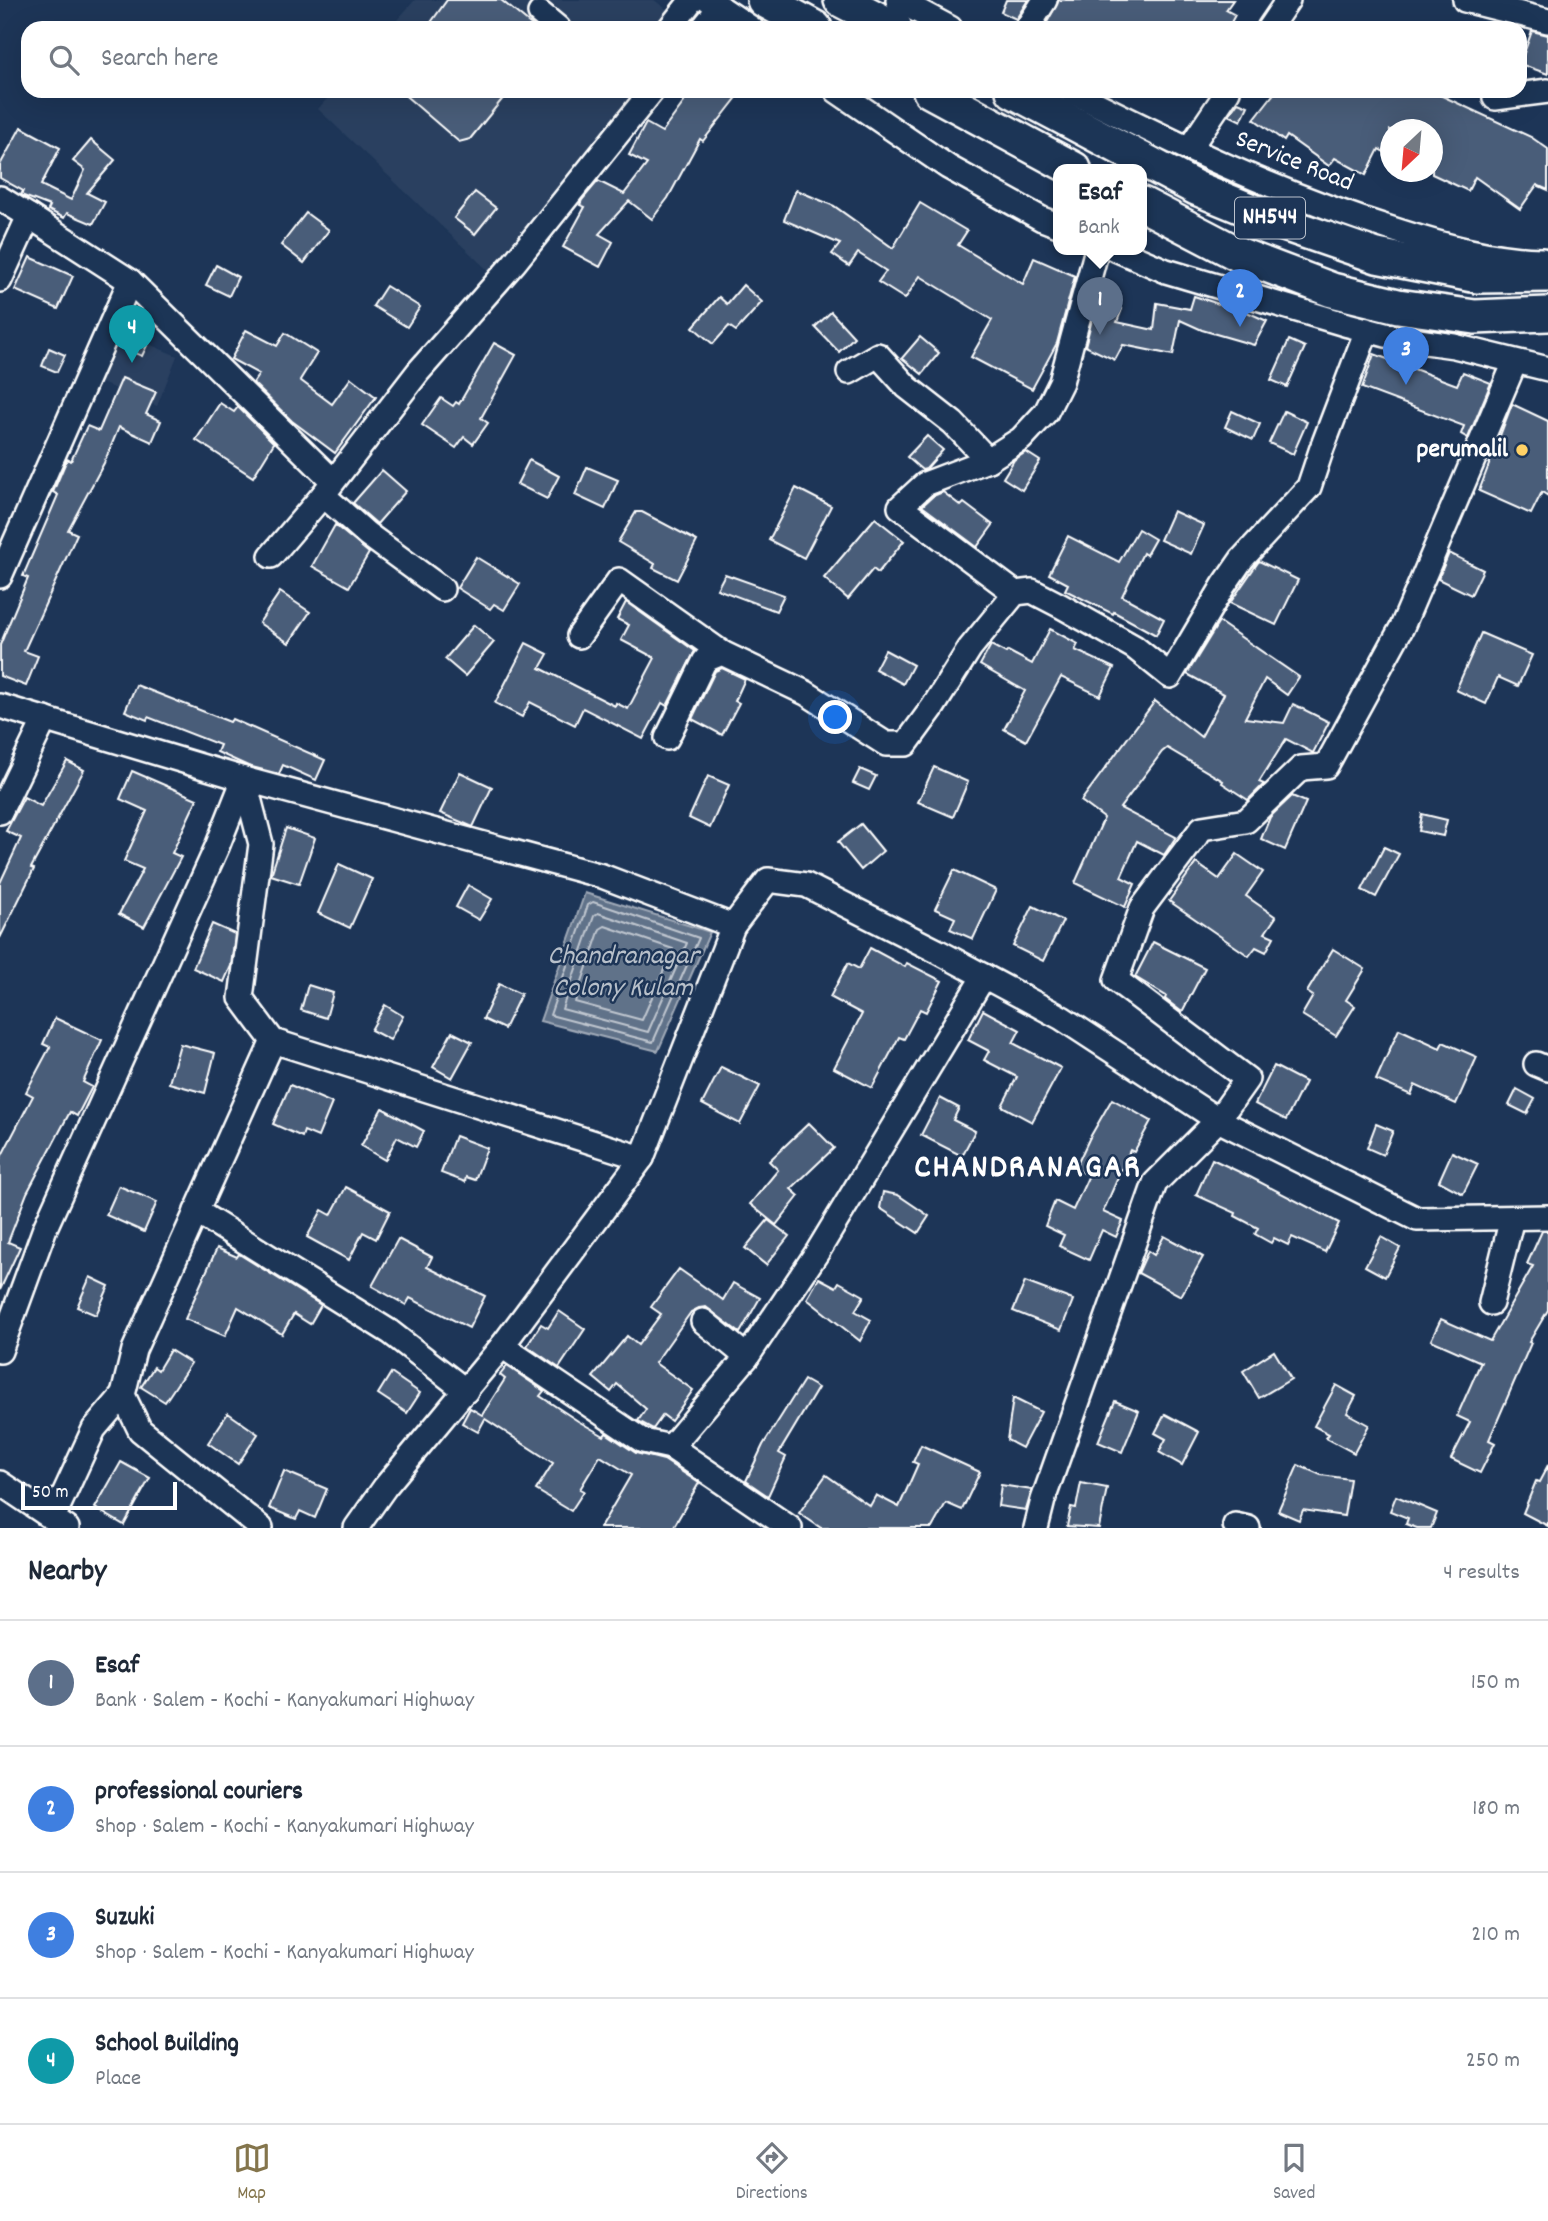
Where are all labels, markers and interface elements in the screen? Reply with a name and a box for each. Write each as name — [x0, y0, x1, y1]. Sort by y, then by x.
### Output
search box — [21, 21, 1527, 98]
icon: search — [45, 41, 83, 79]
text: Search here — [101, 41, 219, 78]
north arrow — [1380, 119, 1443, 182]
street label: Service Road — [1229, 122, 1359, 202]
popup — [1053, 164, 1147, 255]
text: Esaf — [1078, 175, 1122, 212]
road number: NH544 — [1235, 198, 1305, 238]
text: Bank — [1078, 212, 1120, 245]
pin: 2 — [1217, 269, 1263, 327]
pin: 1 — [1077, 277, 1123, 335]
pin: 4 — [109, 305, 155, 363]
pin: 3 — [1383, 327, 1429, 385]
place label: perumalil — [1417, 432, 1509, 469]
marker: perumalil — [1514, 442, 1530, 458]
your location — [818, 700, 852, 734]
water label: Chandranagar Colony Kulam — [547, 938, 702, 1010]
district label: CHANDRANAGAR — [914, 1146, 1142, 1193]
scale bar — [21, 1479, 177, 1511]
text: 50 m — [32, 1480, 69, 1507]
text: Nearby — [28, 1552, 106, 1595]
text: 4 results — [1443, 1557, 1520, 1590]
text: Esaf — [95, 1648, 139, 1685]
text: 1 — [48, 1667, 54, 1700]
text: 150 m — [1471, 1667, 1520, 1700]
text: Bank · Salem - Kochi - Kanyakumari Highway — [95, 1685, 474, 1718]
text: professional couriers — [95, 1774, 303, 1811]
text: 2 — [46, 1793, 56, 1826]
text: 180 m — [1472, 1793, 1520, 1826]
text: Shop · Salem - Kochi - Kanyakumari Highway — [95, 1811, 474, 1844]
text: Suzuki — [95, 1900, 154, 1937]
text: 3 — [46, 1919, 56, 1952]
text: 210 m — [1471, 1919, 1520, 1952]
text: Shop · Salem - Kochi - Kanyakumari Highway — [95, 1937, 474, 1970]
text: School Building — [95, 2026, 239, 2063]
text: 4 — [46, 2045, 56, 2078]
text: 250 m — [1466, 2045, 1520, 2078]
text: Place — [95, 2063, 141, 2096]
tab: Map — [233, 2139, 271, 2208]
tab: Directions — [736, 2139, 808, 2208]
tab: Saved — [1273, 2139, 1315, 2208]

